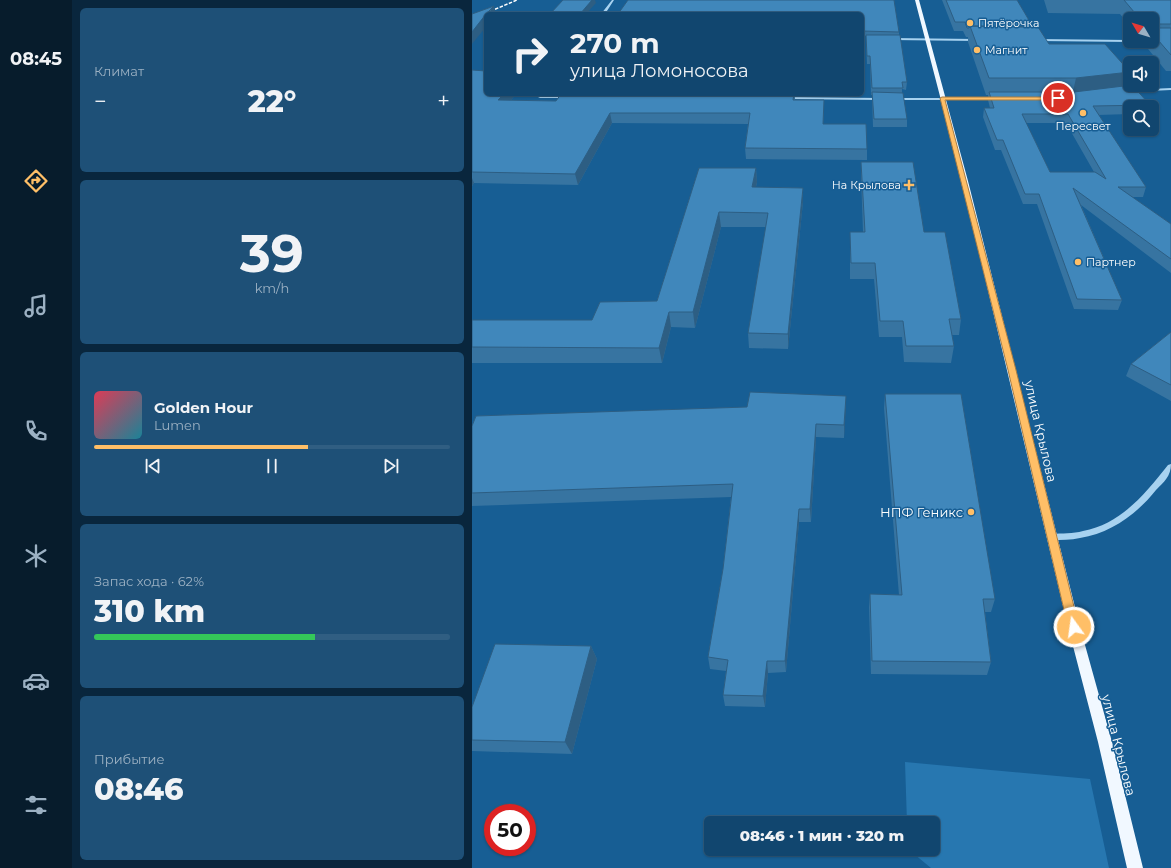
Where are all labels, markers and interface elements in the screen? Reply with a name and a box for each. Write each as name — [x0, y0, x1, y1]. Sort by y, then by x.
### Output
north arrow — [1123, 12, 1159, 48]
map controls — [1123, 12, 1159, 136]
place label: Пятёрочка — [978, 16, 1039, 30]
marker: Пятёрочка — [965, 18, 975, 28]
text: 270 m — [570, 26, 660, 60]
icon: right — [504, 28, 556, 80]
place label: Магнит — [985, 43, 1028, 57]
marker: Магнит — [972, 45, 982, 55]
text: 08:45 — [10, 48, 62, 70]
button: sound — [1123, 56, 1159, 92]
text: улица Ломоносова — [570, 60, 749, 82]
text: Климат — [94, 63, 144, 79]
pin — [1041, 81, 1075, 115]
text: 22° — [248, 83, 296, 120]
icon: arrive — [1047, 87, 1069, 109]
text: − — [94, 88, 107, 115]
text: + — [437, 88, 450, 115]
button: search — [1123, 100, 1159, 136]
marker: Пересвет — [1078, 108, 1088, 118]
place label: Пересвет — [1056, 119, 1111, 133]
icon: directions — [22, 167, 50, 195]
place label: На Крылова — [832, 178, 901, 192]
marker: На Крылова — [904, 180, 914, 190]
text: 39 — [240, 222, 304, 285]
place label: Партнер — [1086, 255, 1136, 269]
marker: Партнер — [1073, 257, 1083, 267]
text: km/h — [255, 280, 289, 296]
icon: music — [22, 292, 50, 320]
street label: улица Крылова — [1021, 378, 1061, 484]
text: Golden Hour — [154, 398, 253, 417]
icon: phone — [22, 417, 50, 445]
text: Lumen — [154, 417, 201, 433]
icon: previous — [142, 455, 164, 477]
icon: pause — [261, 455, 283, 477]
icon: next — [380, 455, 402, 477]
place label: НПФ Геникс — [880, 504, 963, 520]
marker: НПФ Геникс — [966, 507, 976, 517]
icon: climate — [22, 542, 50, 570]
text: Запас хода · 62% — [94, 573, 204, 589]
text: 310 km — [94, 593, 205, 630]
position arrow — [1053, 606, 1095, 648]
icon: car — [22, 667, 50, 695]
street label: улица Крылова — [1098, 692, 1139, 797]
text: Прибытие — [94, 751, 165, 767]
text: 08:46 — [94, 771, 184, 808]
icon: filters — [22, 791, 50, 819]
speed limit sign: 50 — [484, 804, 536, 856]
text: 08:46 · 1 мин · 320 m — [740, 826, 904, 845]

